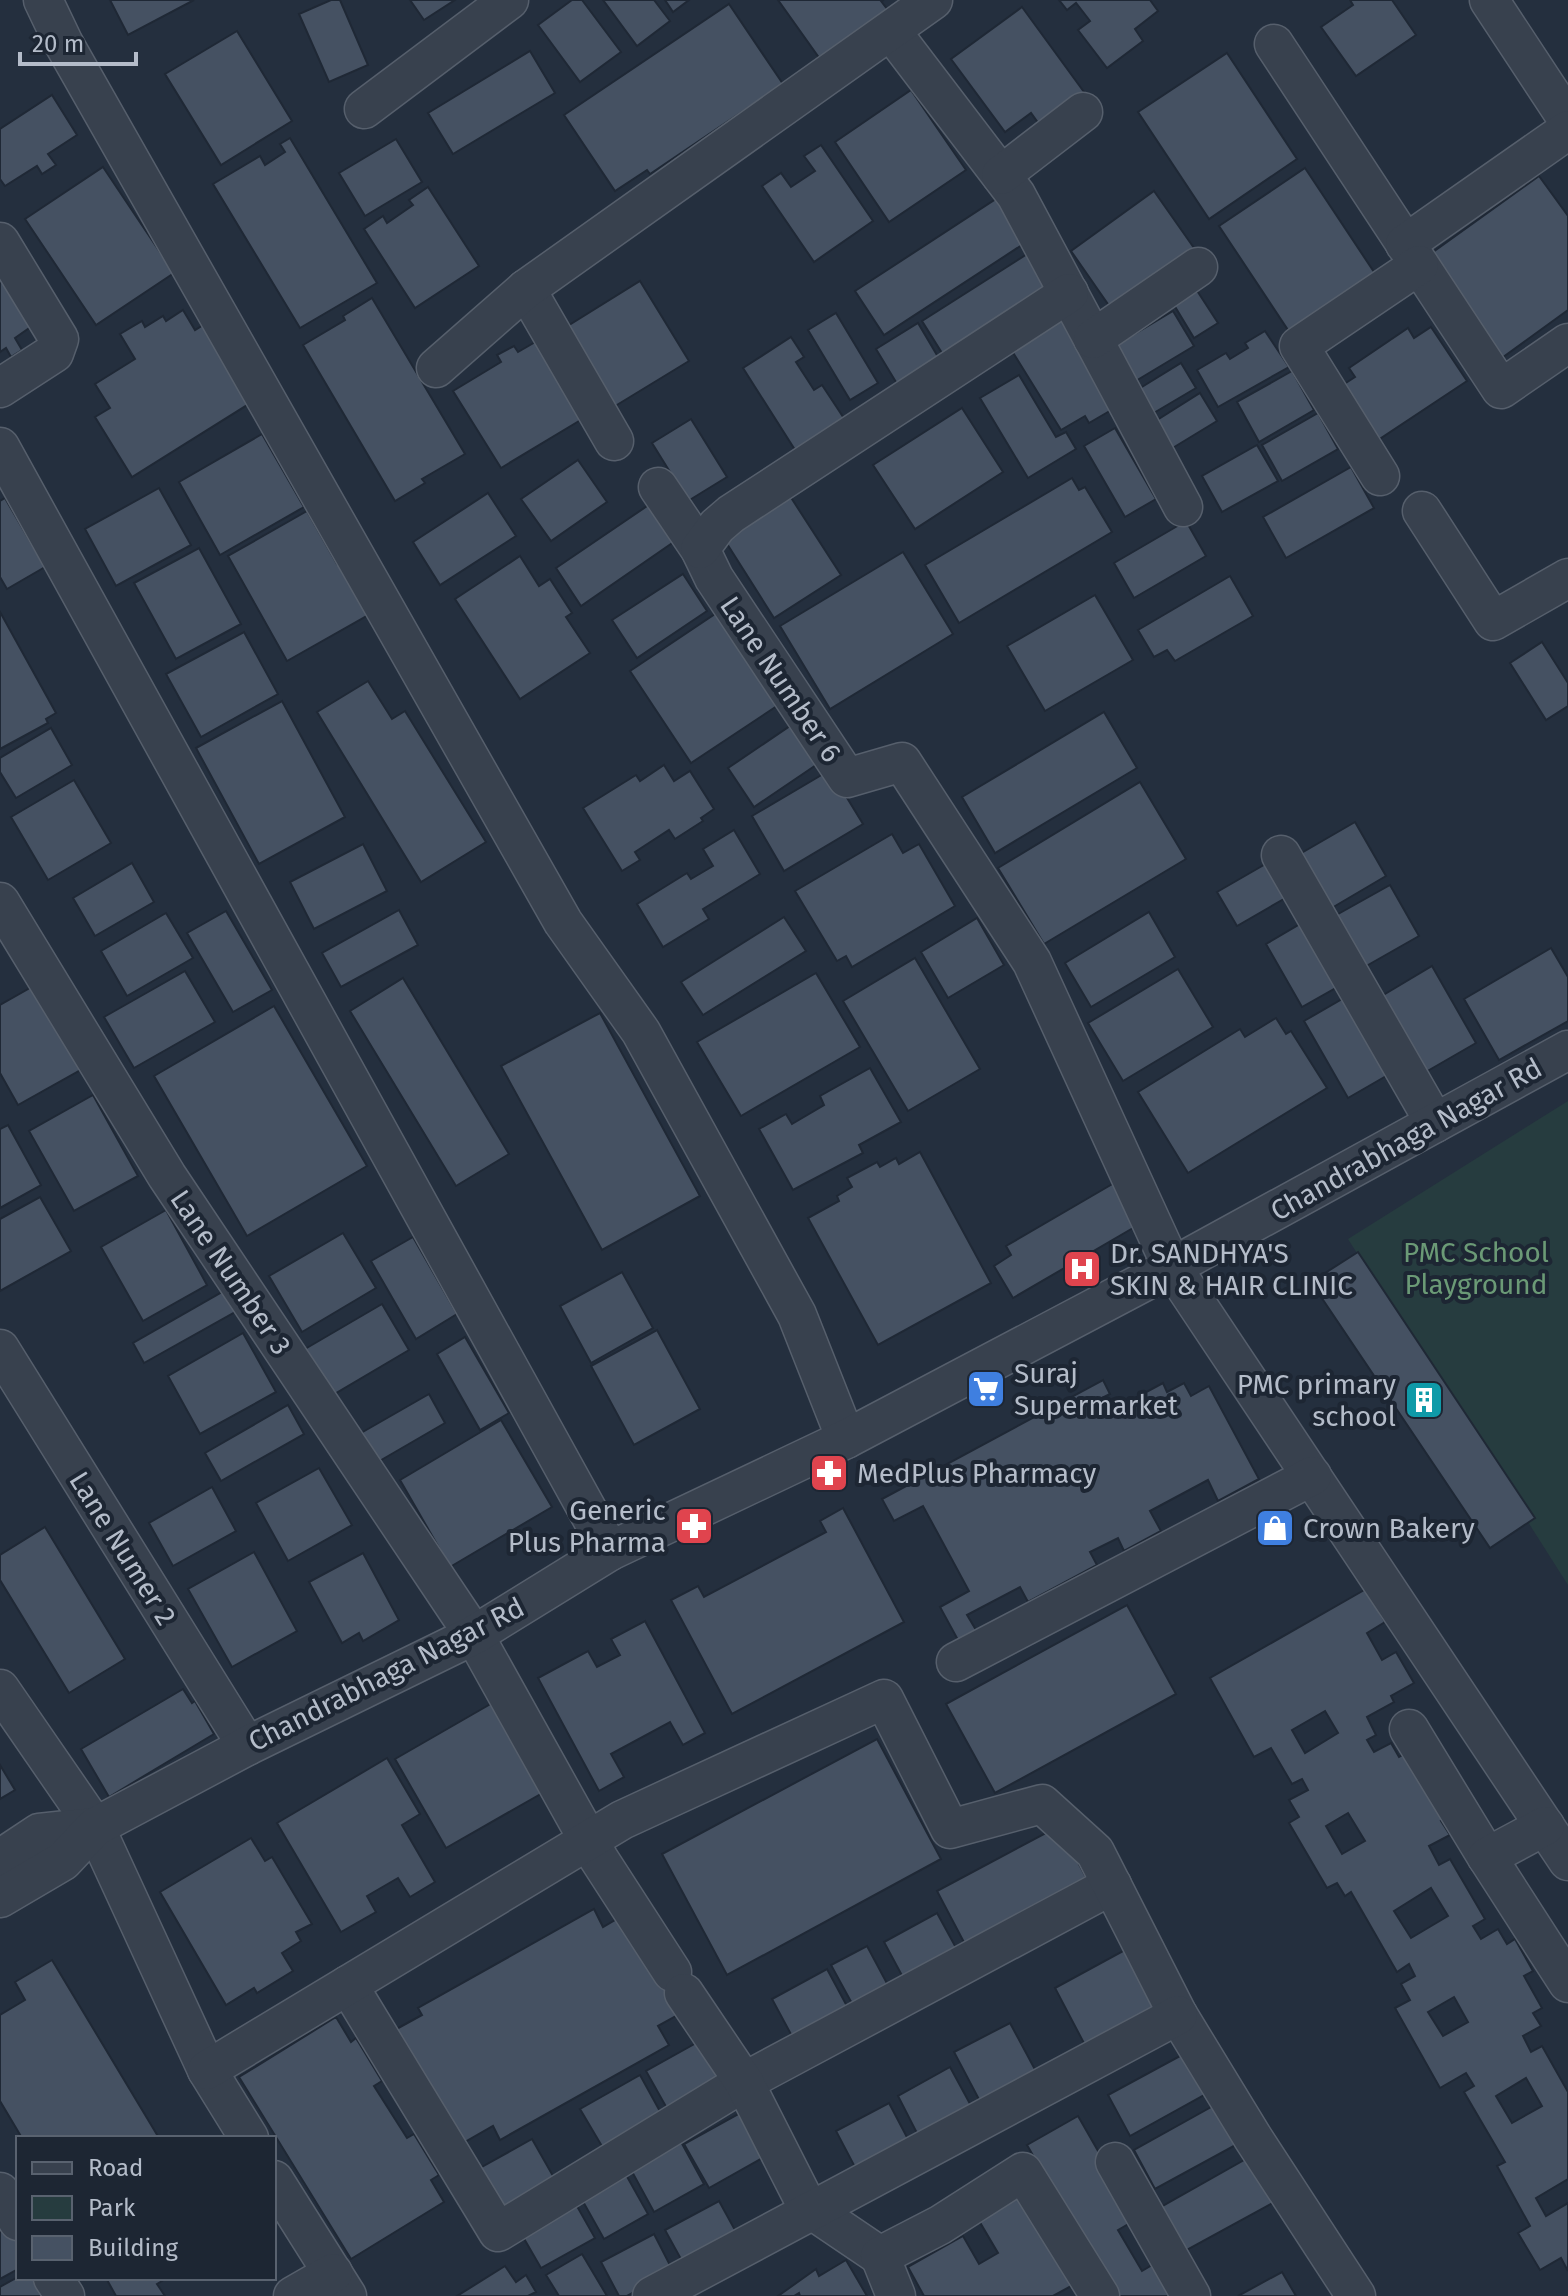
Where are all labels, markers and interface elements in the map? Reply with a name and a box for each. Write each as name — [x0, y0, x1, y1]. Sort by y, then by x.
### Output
scale bar — [20, 16, 136, 66]
text: 20 m — [32, 30, 84, 58]
street label: Lane Number 6 — [713, 590, 848, 768]
street label: Chandrabhaga Nagar Rd — [1265, 1051, 1548, 1228]
street label: Lane Number 3 — [163, 1184, 298, 1361]
park label: PMC School Playground — [1403, 1236, 1549, 1301]
place label: Dr. SANDHYA'S SKIN & HAIR CLINIC — [1110, 1237, 1353, 1302]
hospital icon: Dr. SANDHYA'S SKIN & HAIR CLINIC — [1061, 1248, 1103, 1290]
place label: Suraj Supermarket — [1014, 1357, 1179, 1422]
supermarket icon: Suraj Supermarket — [965, 1368, 1007, 1410]
place label: PMC primary school — [1237, 1368, 1396, 1433]
building icon: PMC primary school — [1403, 1379, 1445, 1421]
pharmacy icon: MedPlus Pharmacy — [808, 1452, 850, 1494]
place label: MedPlus Pharmacy — [857, 1457, 1097, 1490]
street label: Lane Numer 2 — [62, 1465, 183, 1631]
place label: Generic Plus Pharma — [508, 1494, 666, 1559]
pharmacy icon: Generic Plus Pharma — [673, 1505, 715, 1547]
shop icon: Crown Bakery — [1254, 1507, 1296, 1549]
place label: Crown Bakery — [1303, 1512, 1475, 1545]
street label: Chandrabhaga Nagar Rd — [243, 1591, 529, 1758]
legend — [16, 2136, 276, 2280]
text: Road — [88, 2154, 143, 2182]
text: Park — [88, 2194, 136, 2222]
text: Building — [88, 2234, 178, 2262]

